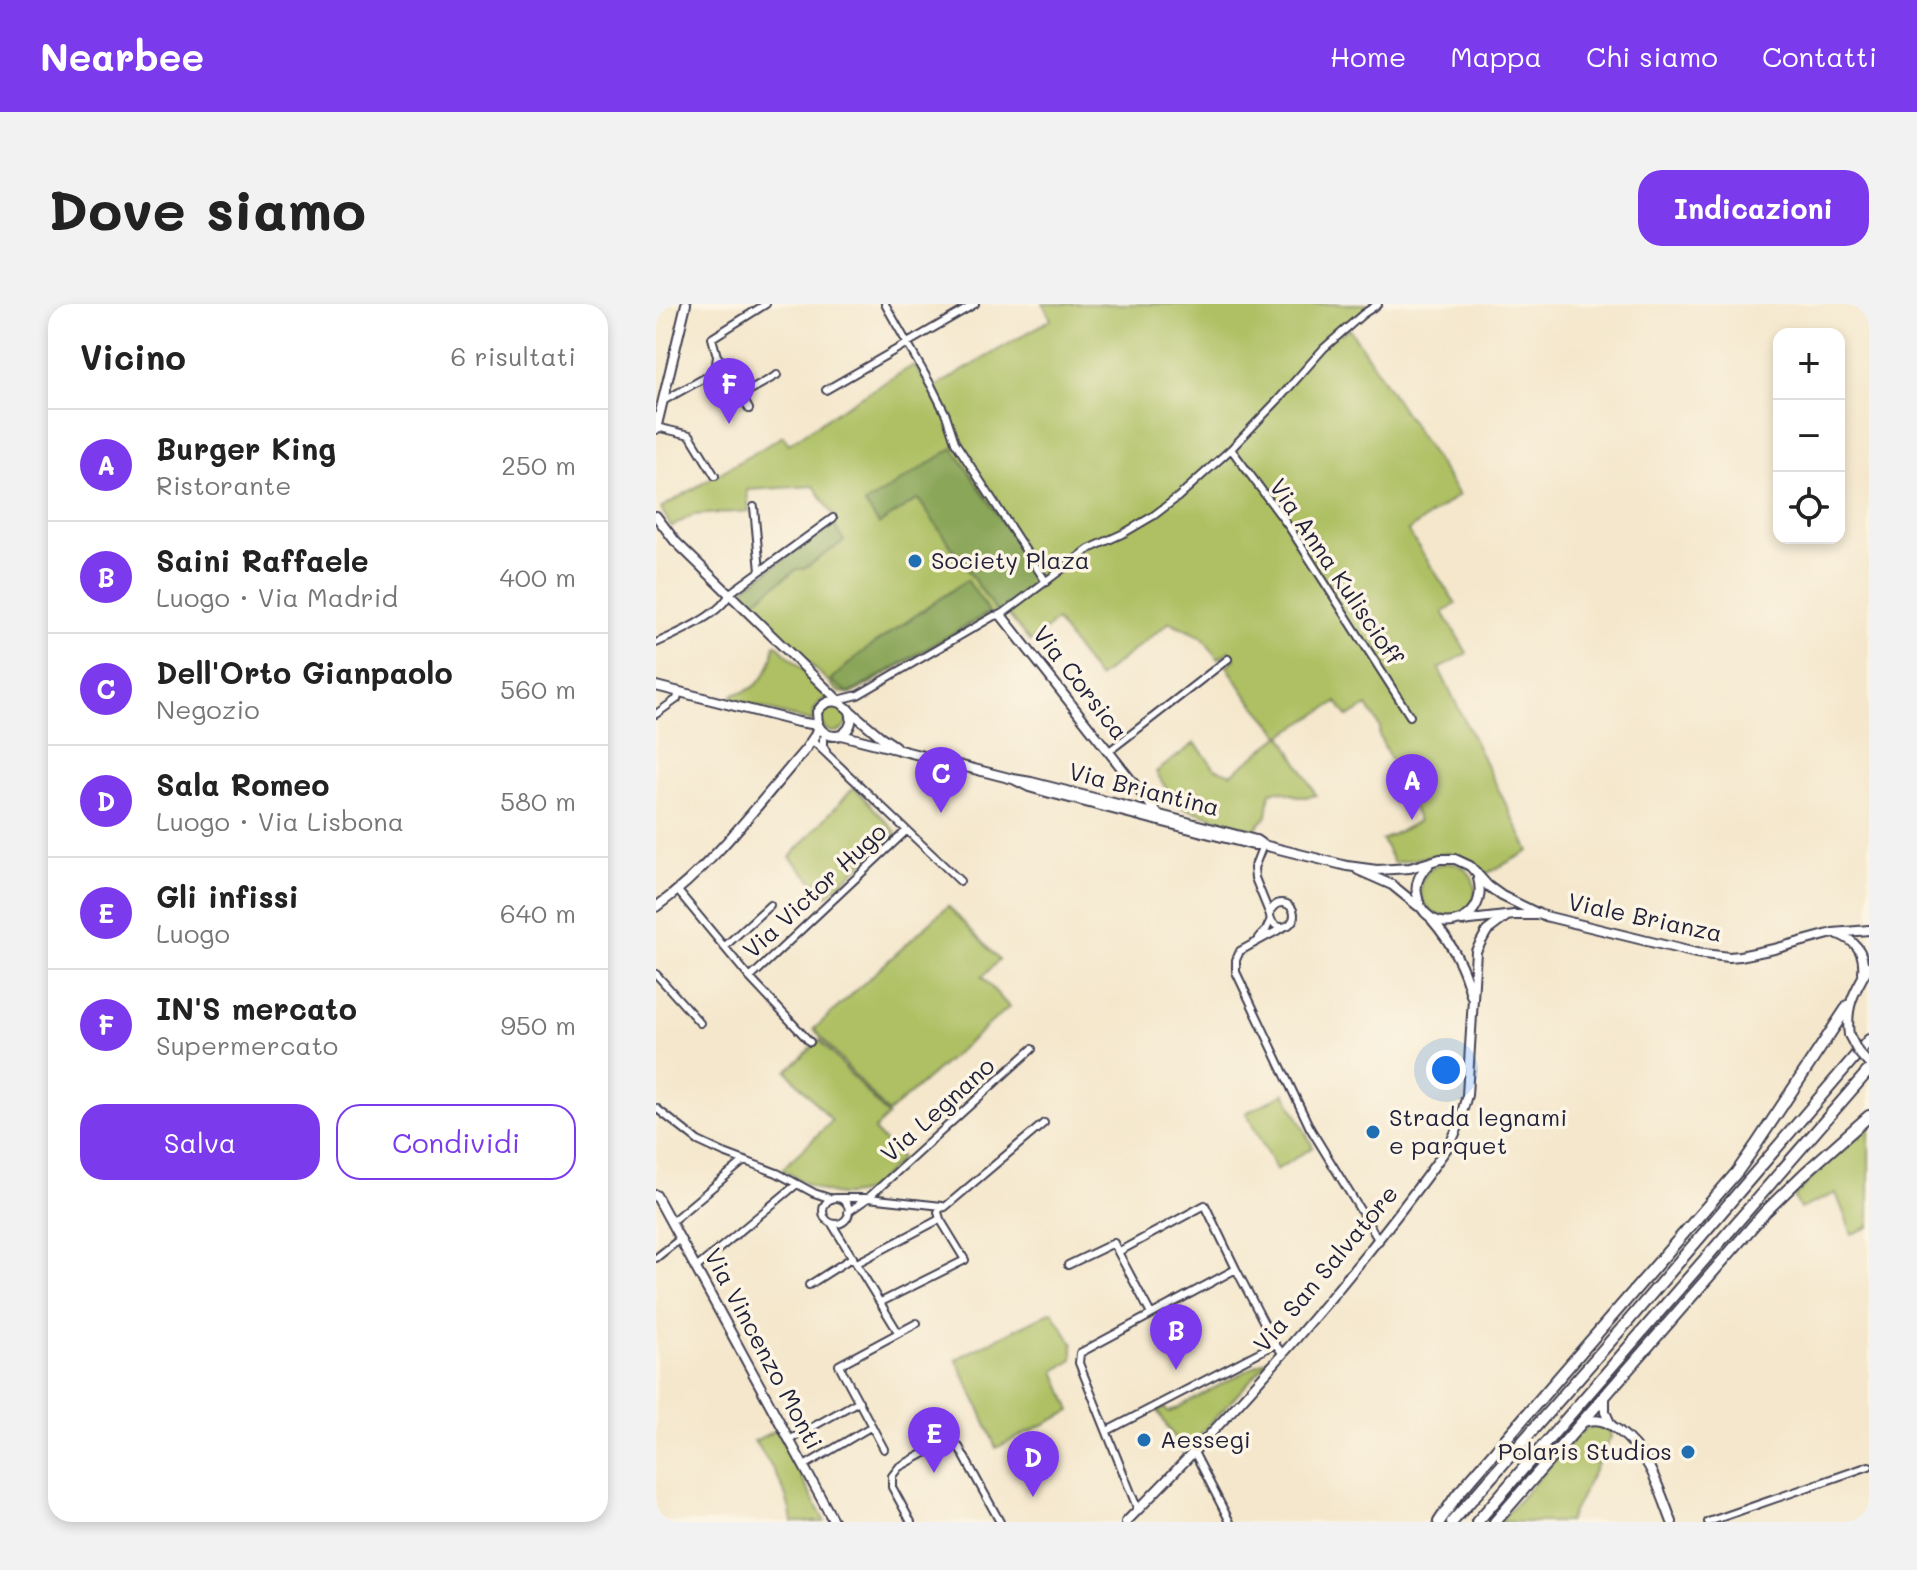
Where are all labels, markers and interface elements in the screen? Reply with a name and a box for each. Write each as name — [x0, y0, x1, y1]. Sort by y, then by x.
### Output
text: Nearbee — [40, 31, 204, 81]
text: Home — [1330, 38, 1406, 74]
text: Mappa — [1450, 38, 1542, 74]
text: Chi siamo — [1586, 38, 1718, 74]
text: Contatti — [1762, 38, 1877, 74]
button: Indicazioni — [1638, 170, 1869, 246]
text: Dove siamo — [48, 172, 366, 245]
map controls — [1773, 328, 1845, 544]
button: + — [1773, 328, 1845, 400]
text: Vicino — [80, 334, 186, 379]
text: 6 risultati — [451, 339, 576, 373]
pin: F — [703, 358, 755, 424]
button: − — [1773, 400, 1845, 472]
text: Burger King — [156, 428, 336, 468]
text: A — [97, 448, 115, 482]
text: 250 m — [501, 448, 576, 482]
text: Ristorante — [156, 468, 291, 502]
street label: Via Anna Kuliscioff — [1263, 472, 1412, 671]
button: locate — [1773, 472, 1845, 544]
text: Saini Raffaele — [156, 540, 369, 580]
place label: Society Plaza — [931, 544, 1090, 575]
marker: Society Plaza — [906, 552, 924, 570]
text: B — [97, 560, 115, 594]
text: 400 m — [500, 560, 576, 594]
text: Luogo · Via Madrid — [156, 580, 398, 614]
street label: Via Corsica — [1027, 619, 1136, 746]
text: Dell'Orto Gianpaolo — [156, 652, 453, 692]
text: C — [96, 672, 116, 706]
text: 560 m — [500, 672, 576, 706]
text: Negozio — [156, 692, 260, 726]
pin: C — [915, 747, 967, 813]
pin: A — [1386, 754, 1438, 820]
street label: Via Briantina — [1066, 755, 1223, 822]
text: Sala Romeo — [156, 764, 329, 804]
text: D — [97, 784, 115, 818]
text: 580 m — [500, 784, 576, 818]
text: Luogo · Via Lisbona — [156, 804, 404, 838]
street label: Via Victor Hugo — [736, 815, 892, 964]
text: Gli infissi — [156, 876, 299, 916]
street label: Viale Brianza — [1565, 885, 1725, 948]
text: E — [98, 896, 114, 930]
text: 640 m — [500, 896, 576, 930]
text: Luogo — [156, 916, 230, 950]
text: IN'S mercato — [156, 988, 357, 1028]
text: F — [98, 1008, 114, 1042]
text: 950 m — [500, 1008, 576, 1042]
text: Supermercato — [156, 1028, 338, 1062]
street label: Via Legnano — [874, 1050, 1000, 1168]
your location — [1426, 1050, 1466, 1090]
place label: Strada legnami e parquet — [1389, 1101, 1567, 1160]
button: Salva — [80, 1104, 320, 1180]
button: Condividi — [336, 1104, 576, 1180]
marker: Strada legnami e parquet — [1364, 1123, 1382, 1141]
street label: Via San Salvatore — [1246, 1178, 1404, 1358]
street label: Via Vincenzo Monti — [698, 1242, 830, 1454]
pin: B — [1150, 1304, 1202, 1370]
pin: E — [908, 1407, 960, 1473]
place label: Aessegi — [1160, 1423, 1251, 1454]
pin: D — [1007, 1431, 1059, 1497]
marker: Aessegi — [1135, 1431, 1153, 1449]
place label: Polaris Studios — [1498, 1435, 1672, 1466]
marker: Polaris Studios — [1679, 1443, 1697, 1461]

